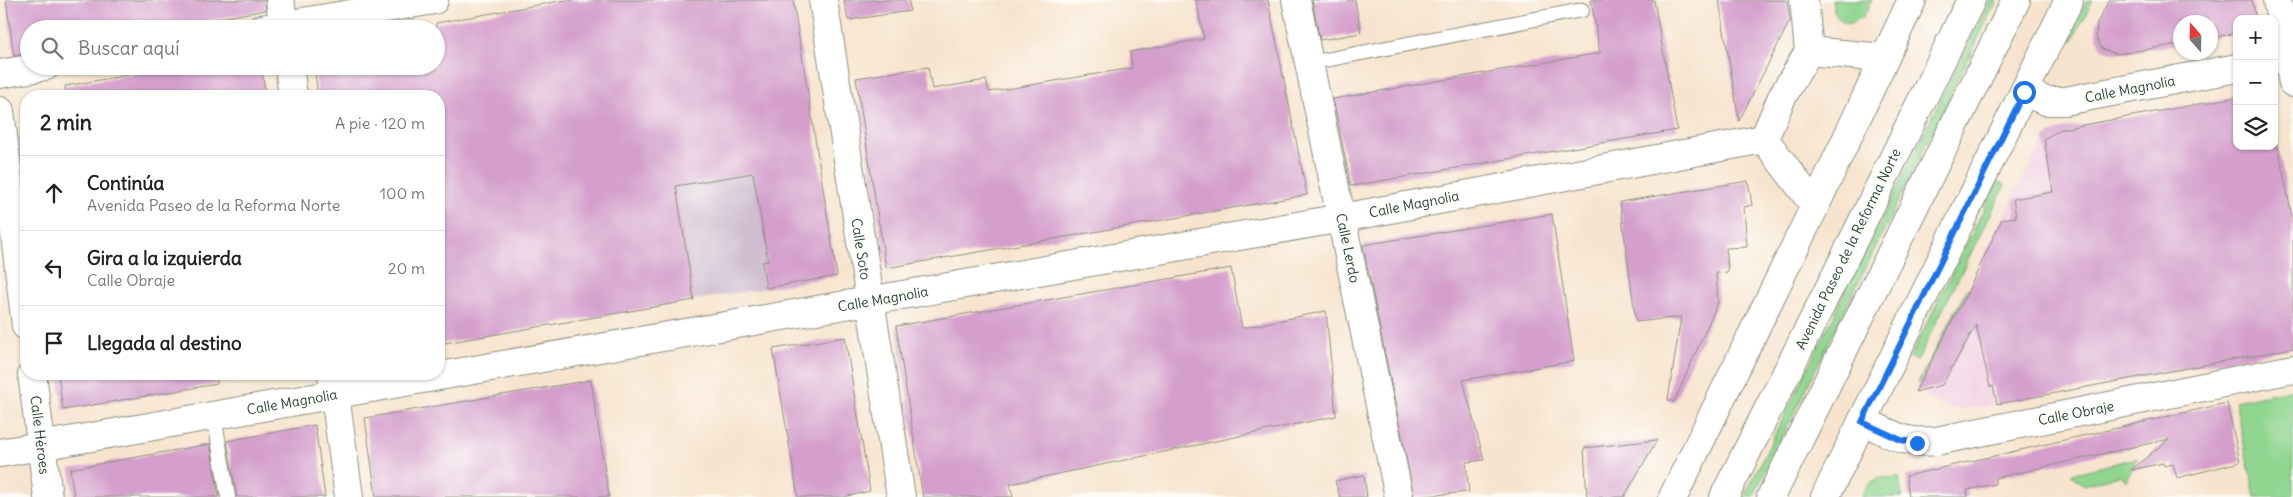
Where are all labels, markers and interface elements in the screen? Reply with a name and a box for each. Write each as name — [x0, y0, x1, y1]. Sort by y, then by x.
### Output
north arrow — [2173, 15, 2218, 60]
map controls — [2233, 15, 2278, 150]
button: + — [2233, 15, 2278, 60]
search box — [20, 20, 445, 75]
icon: search — [38, 34, 66, 62]
text: Buscar aquí — [78, 36, 179, 60]
button: − — [2233, 60, 2278, 105]
street label: Calle Magnolia — [2083, 71, 2177, 107]
route start — [2013, 81, 2036, 104]
button: layers — [2233, 105, 2278, 150]
text: 2 min — [40, 109, 92, 136]
text: A pie · 120 m — [335, 113, 425, 133]
street label: Avenida Paseo de la Reforma Norte — [1791, 145, 1905, 353]
text: Continúa — [87, 171, 164, 195]
icon: ahead — [40, 179, 68, 207]
text: 100 m — [380, 183, 425, 203]
street label: Calle Magnolia — [1367, 186, 1461, 222]
text: Avenida Paseo de la Reforma Norte — [87, 195, 340, 215]
street label: Calle Lerdo — [1332, 212, 1364, 285]
street label: Calle Soto — [847, 217, 875, 281]
text: Gira a la izquierda — [87, 246, 242, 270]
icon: left — [40, 254, 68, 282]
text: 20 m — [388, 258, 425, 278]
text: Calle Obraje — [87, 270, 175, 290]
street label: Calle Magnolia — [836, 282, 930, 316]
icon: arrive — [40, 329, 68, 357]
text: Llegada al destino — [87, 331, 242, 355]
street label: Calle Magnolia — [245, 385, 339, 419]
street label: Calle Héroes — [26, 395, 54, 475]
street label: Calle Obraje — [2036, 397, 2116, 429]
route end — [1906, 432, 1929, 455]

